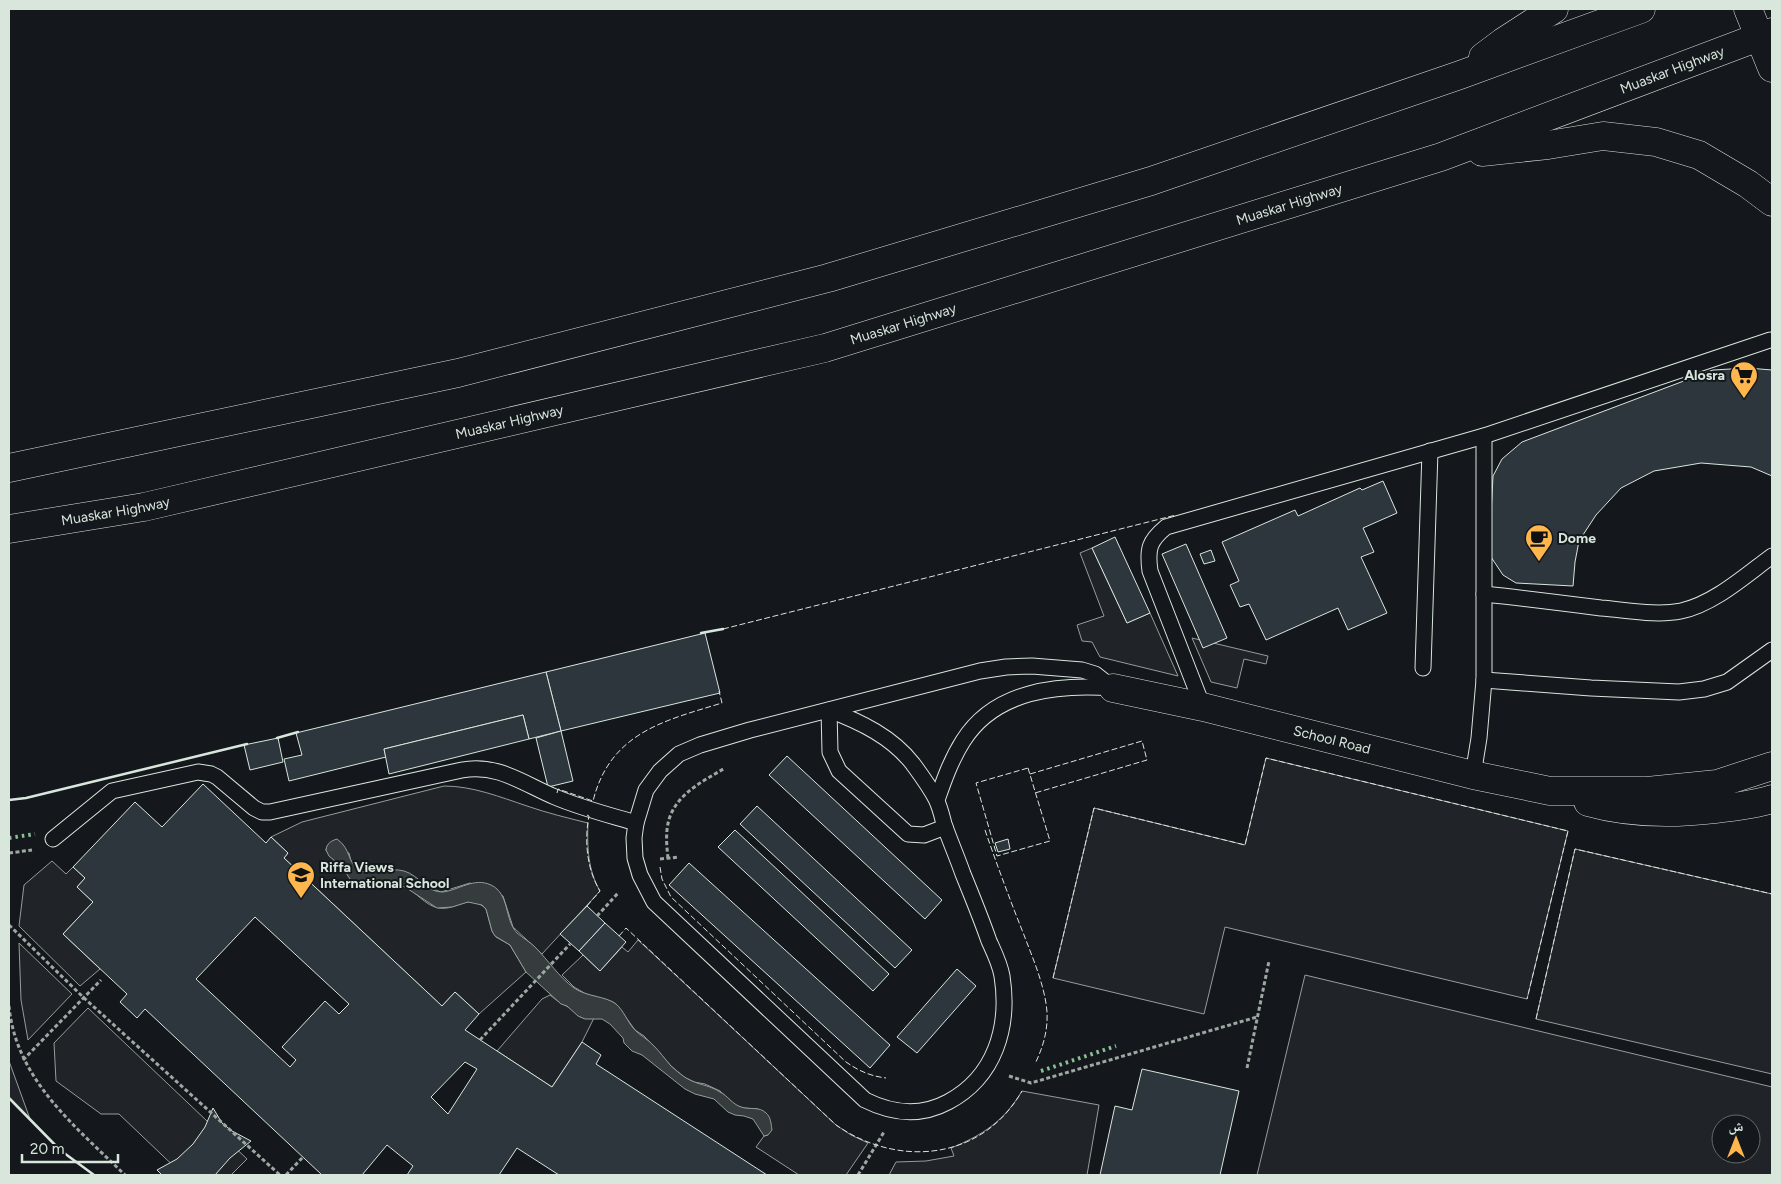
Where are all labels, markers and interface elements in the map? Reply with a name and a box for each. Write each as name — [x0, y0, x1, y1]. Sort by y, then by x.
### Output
street label: Muaskar Highway — [1618, 43, 1727, 98]
street label: Muaskar Highway — [1234, 180, 1345, 229]
street label: Muaskar Highway — [848, 300, 959, 349]
supermarket icon: Alosra — [1729, 360, 1759, 399]
place label: Alosra — [1684, 367, 1725, 384]
street label: Muaskar Highway — [454, 401, 566, 443]
street label: Muaskar Highway — [60, 493, 172, 529]
cafe icon: Dome — [1524, 523, 1554, 562]
place label: Dome — [1558, 530, 1596, 547]
street label: School Road — [1291, 722, 1372, 758]
place label: Riffa Views International School — [320, 859, 449, 892]
school or university icon: Riffa Views International School — [286, 860, 316, 899]
north arrow — [1711, 1114, 1761, 1164]
text: ش — [1729, 1118, 1744, 1135]
scale bar — [22, 1132, 119, 1164]
text: 20 m — [30, 1140, 64, 1158]

